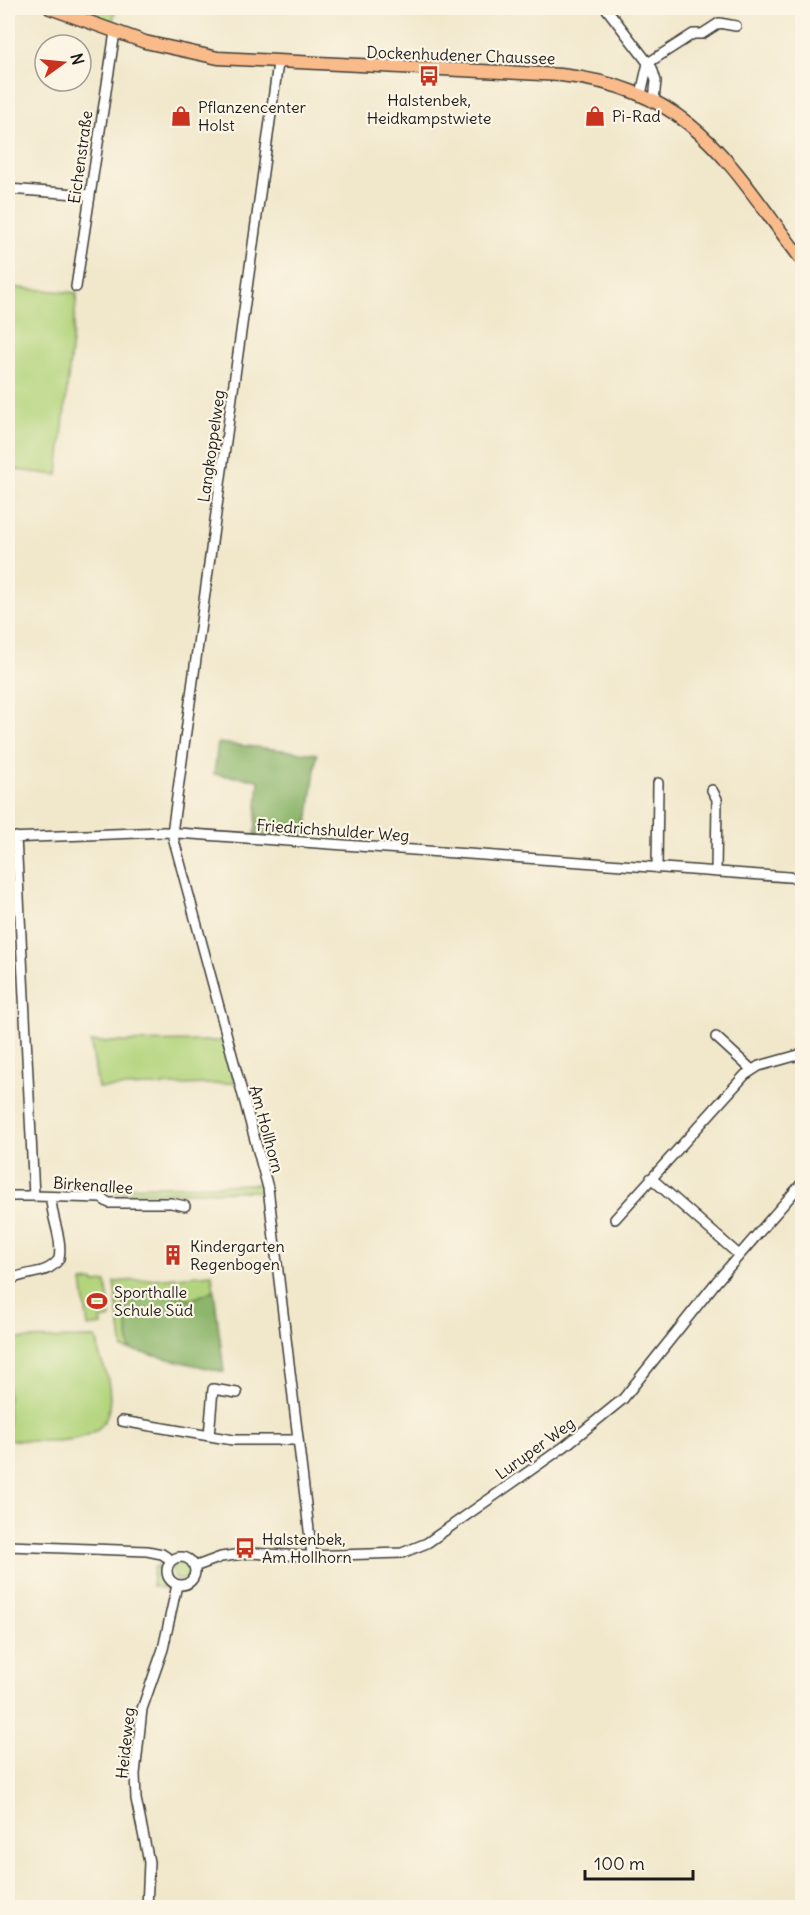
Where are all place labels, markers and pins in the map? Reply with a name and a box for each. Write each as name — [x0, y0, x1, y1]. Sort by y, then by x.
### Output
bus stop icon: Halstenbek, Heidkampstwiete — [417, 64, 441, 88]
place label: Halstenbek, Heidkampstwiete — [367, 90, 491, 128]
place label: Pflanzencenter Holst — [198, 97, 307, 135]
shop icon: Pflanzencenter Holst — [169, 104, 193, 128]
shop icon: Pi-Rad — [583, 104, 607, 128]
place label: Pi-Rad — [612, 106, 661, 126]
place label: Kindergarten Regenbogen — [190, 1236, 285, 1274]
building icon: Kindergarten Regenbogen — [161, 1243, 185, 1267]
place label: Sporthalle Schule Süd — [114, 1282, 193, 1320]
sports icon: Sporthalle Schule Süd — [85, 1289, 109, 1313]
place label: Halstenbek, Am Hollhorn — [262, 1529, 352, 1567]
bus stop icon: Halstenbek, Am Hollhorn — [233, 1536, 257, 1560]

